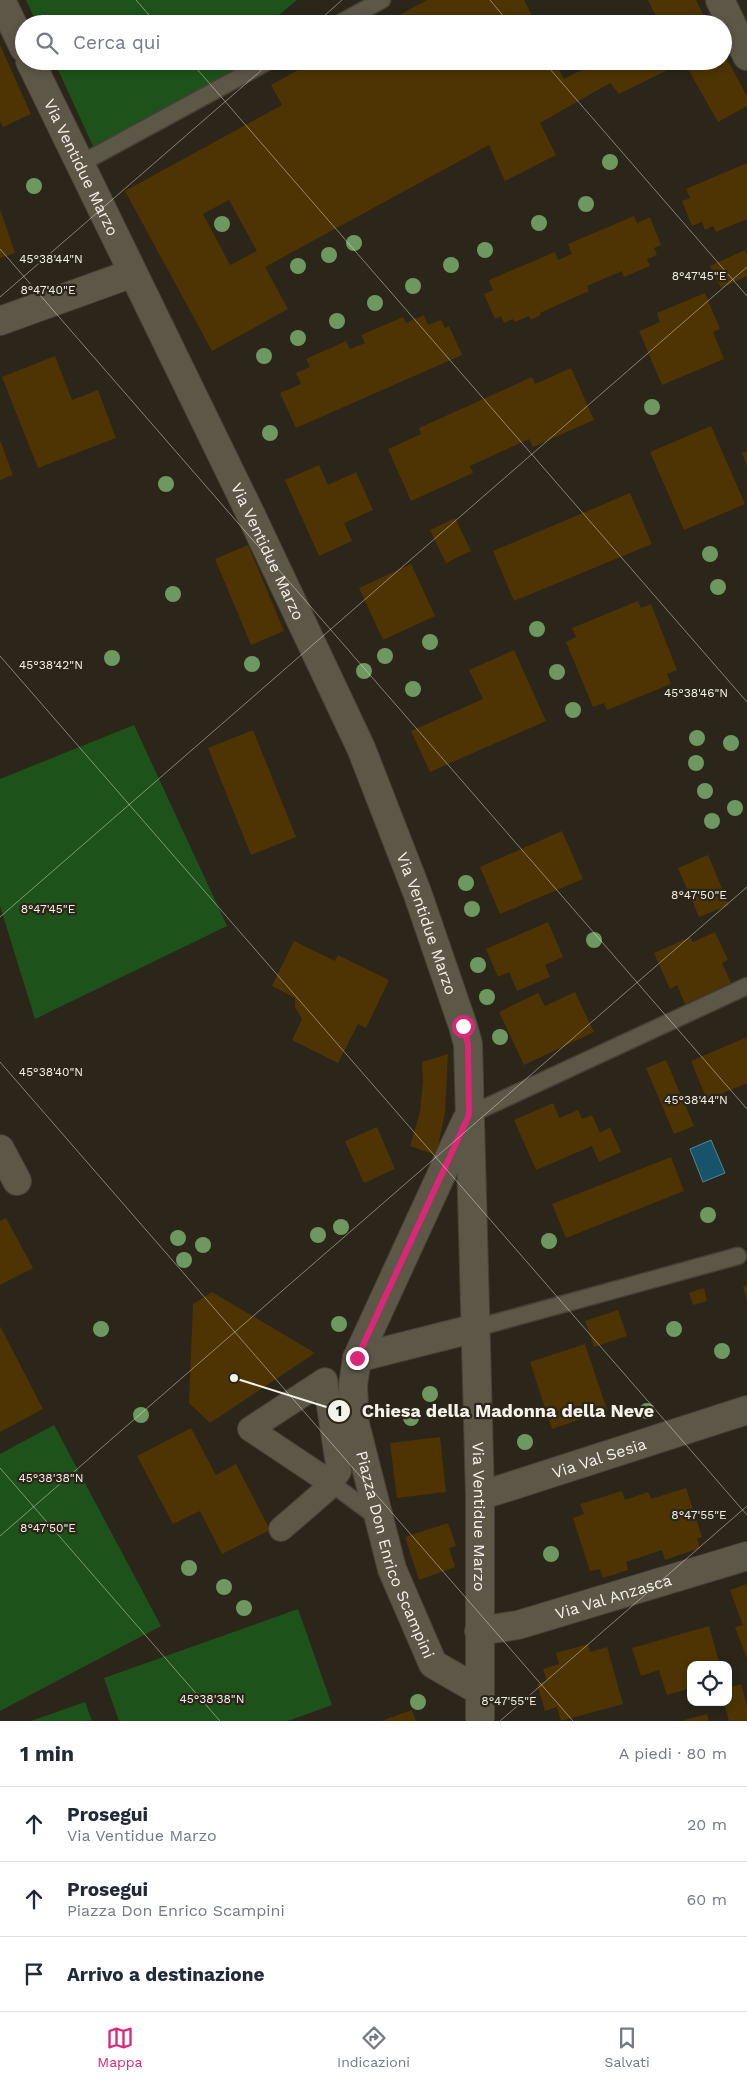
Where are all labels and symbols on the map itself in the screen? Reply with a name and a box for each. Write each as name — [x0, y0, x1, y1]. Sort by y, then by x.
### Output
street label: Via Ventidue Marzo — [40, 96, 123, 239]
text: 45°38'44"N — [19, 252, 83, 266]
text: 8°47'45"E — [672, 269, 727, 283]
text: 8°47'40"E — [20, 283, 76, 297]
street label: Via Ventidue Marzo — [227, 480, 309, 623]
text: 45°38'42"N — [19, 658, 83, 672]
text: 45°38'46"N — [664, 686, 728, 700]
street label: Via Ventidue Marzo — [393, 849, 461, 997]
text: 8°47'50"E — [671, 888, 727, 902]
text: 8°47'45"E — [21, 902, 76, 916]
route start — [452, 1015, 475, 1038]
text: 45°38'40"N — [19, 1065, 83, 1079]
text: 45°38'44"N — [664, 1093, 728, 1107]
route end — [346, 1347, 369, 1370]
callout: Chiesa della Madonna della Neve — [327, 1394, 665, 1427]
text: Chiesa della Madonna della Neve — [362, 1400, 654, 1421]
text: 1 — [336, 1402, 342, 1420]
street label: Via Val Sesia — [550, 1434, 648, 1482]
street label: Via Ventidue Marzo — [469, 1441, 490, 1591]
street label: Piazza Don Enrico Scampini — [353, 1449, 439, 1661]
text: 45°38'38"N — [18, 1471, 84, 1485]
text: 8°47'55"E — [671, 1508, 727, 1522]
text: 8°47'50"E — [20, 1521, 76, 1535]
street label: Via Val Anzasca — [553, 1570, 674, 1623]
text: 45°38'38"N — [179, 1692, 245, 1706]
text: 8°47'55"E — [481, 1694, 537, 1708]

